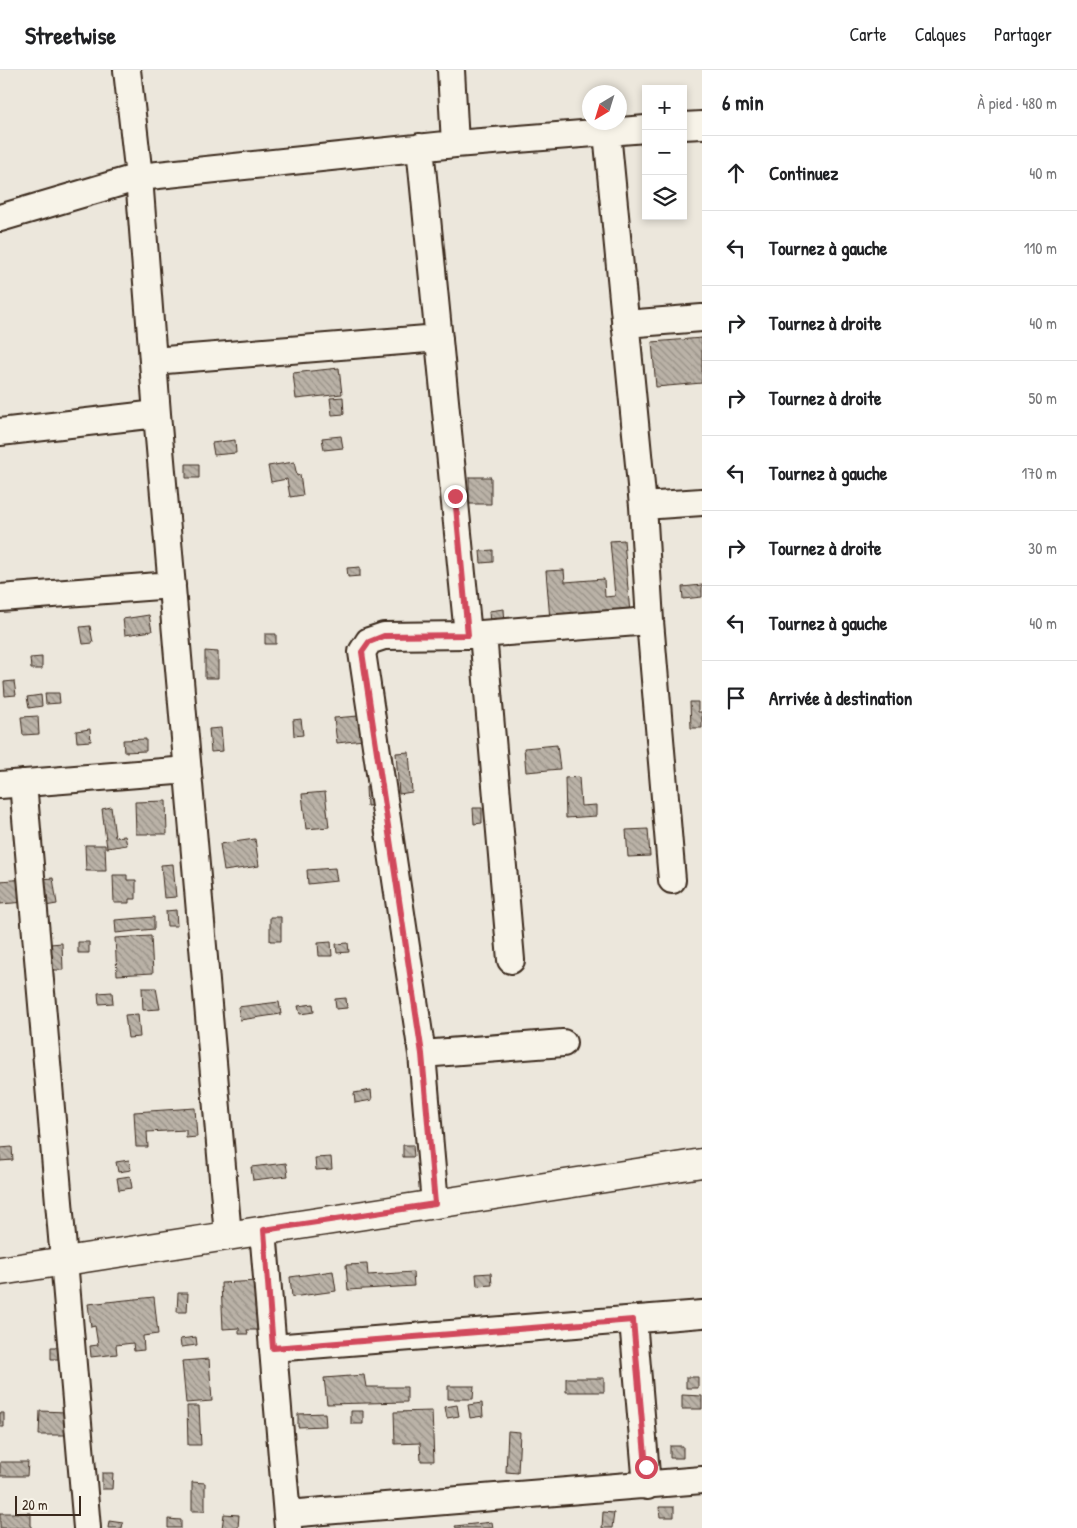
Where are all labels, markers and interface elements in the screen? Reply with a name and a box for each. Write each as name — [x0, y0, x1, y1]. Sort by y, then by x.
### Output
text: Streetwise — [25, 19, 116, 51]
text: Carte — [849, 22, 887, 47]
text: Calques — [915, 22, 966, 47]
text: Partager — [994, 22, 1052, 47]
north arrow — [582, 85, 627, 130]
map controls — [642, 85, 687, 220]
button: + — [642, 85, 687, 130]
text: 6 min — [722, 88, 764, 117]
text: À pied · 480 m — [977, 92, 1057, 114]
button: − — [642, 130, 687, 175]
icon: ahead — [722, 159, 750, 187]
text: Continuez — [769, 160, 838, 186]
text: 40 m — [1029, 162, 1057, 184]
button: layers — [642, 175, 687, 220]
icon: left — [722, 234, 750, 262]
text: Tournez à gauche — [769, 235, 887, 261]
text: 110 m — [1024, 237, 1057, 259]
icon: right — [722, 309, 750, 337]
text: Tournez à droite — [769, 310, 882, 336]
text: 40 m — [1029, 312, 1057, 334]
icon: right — [722, 384, 750, 412]
text: Tournez à droite — [769, 385, 882, 411]
text: 50 m — [1029, 387, 1057, 409]
icon: left — [722, 459, 750, 487]
text: Tournez à gauche — [769, 460, 887, 486]
text: 170 m — [1022, 462, 1057, 484]
route end — [444, 485, 467, 508]
icon: right — [722, 534, 750, 562]
text: Tournez à droite — [769, 535, 882, 561]
text: 30 m — [1028, 537, 1057, 559]
icon: left — [722, 609, 750, 637]
text: Tournez à gauche — [769, 610, 887, 636]
text: 40 m — [1029, 612, 1057, 634]
icon: arrive — [722, 684, 750, 712]
text: Arrivée à destination — [769, 685, 912, 711]
route start — [635, 1456, 658, 1479]
scale bar — [15, 1493, 81, 1516]
text: 20 m — [22, 1495, 48, 1514]

